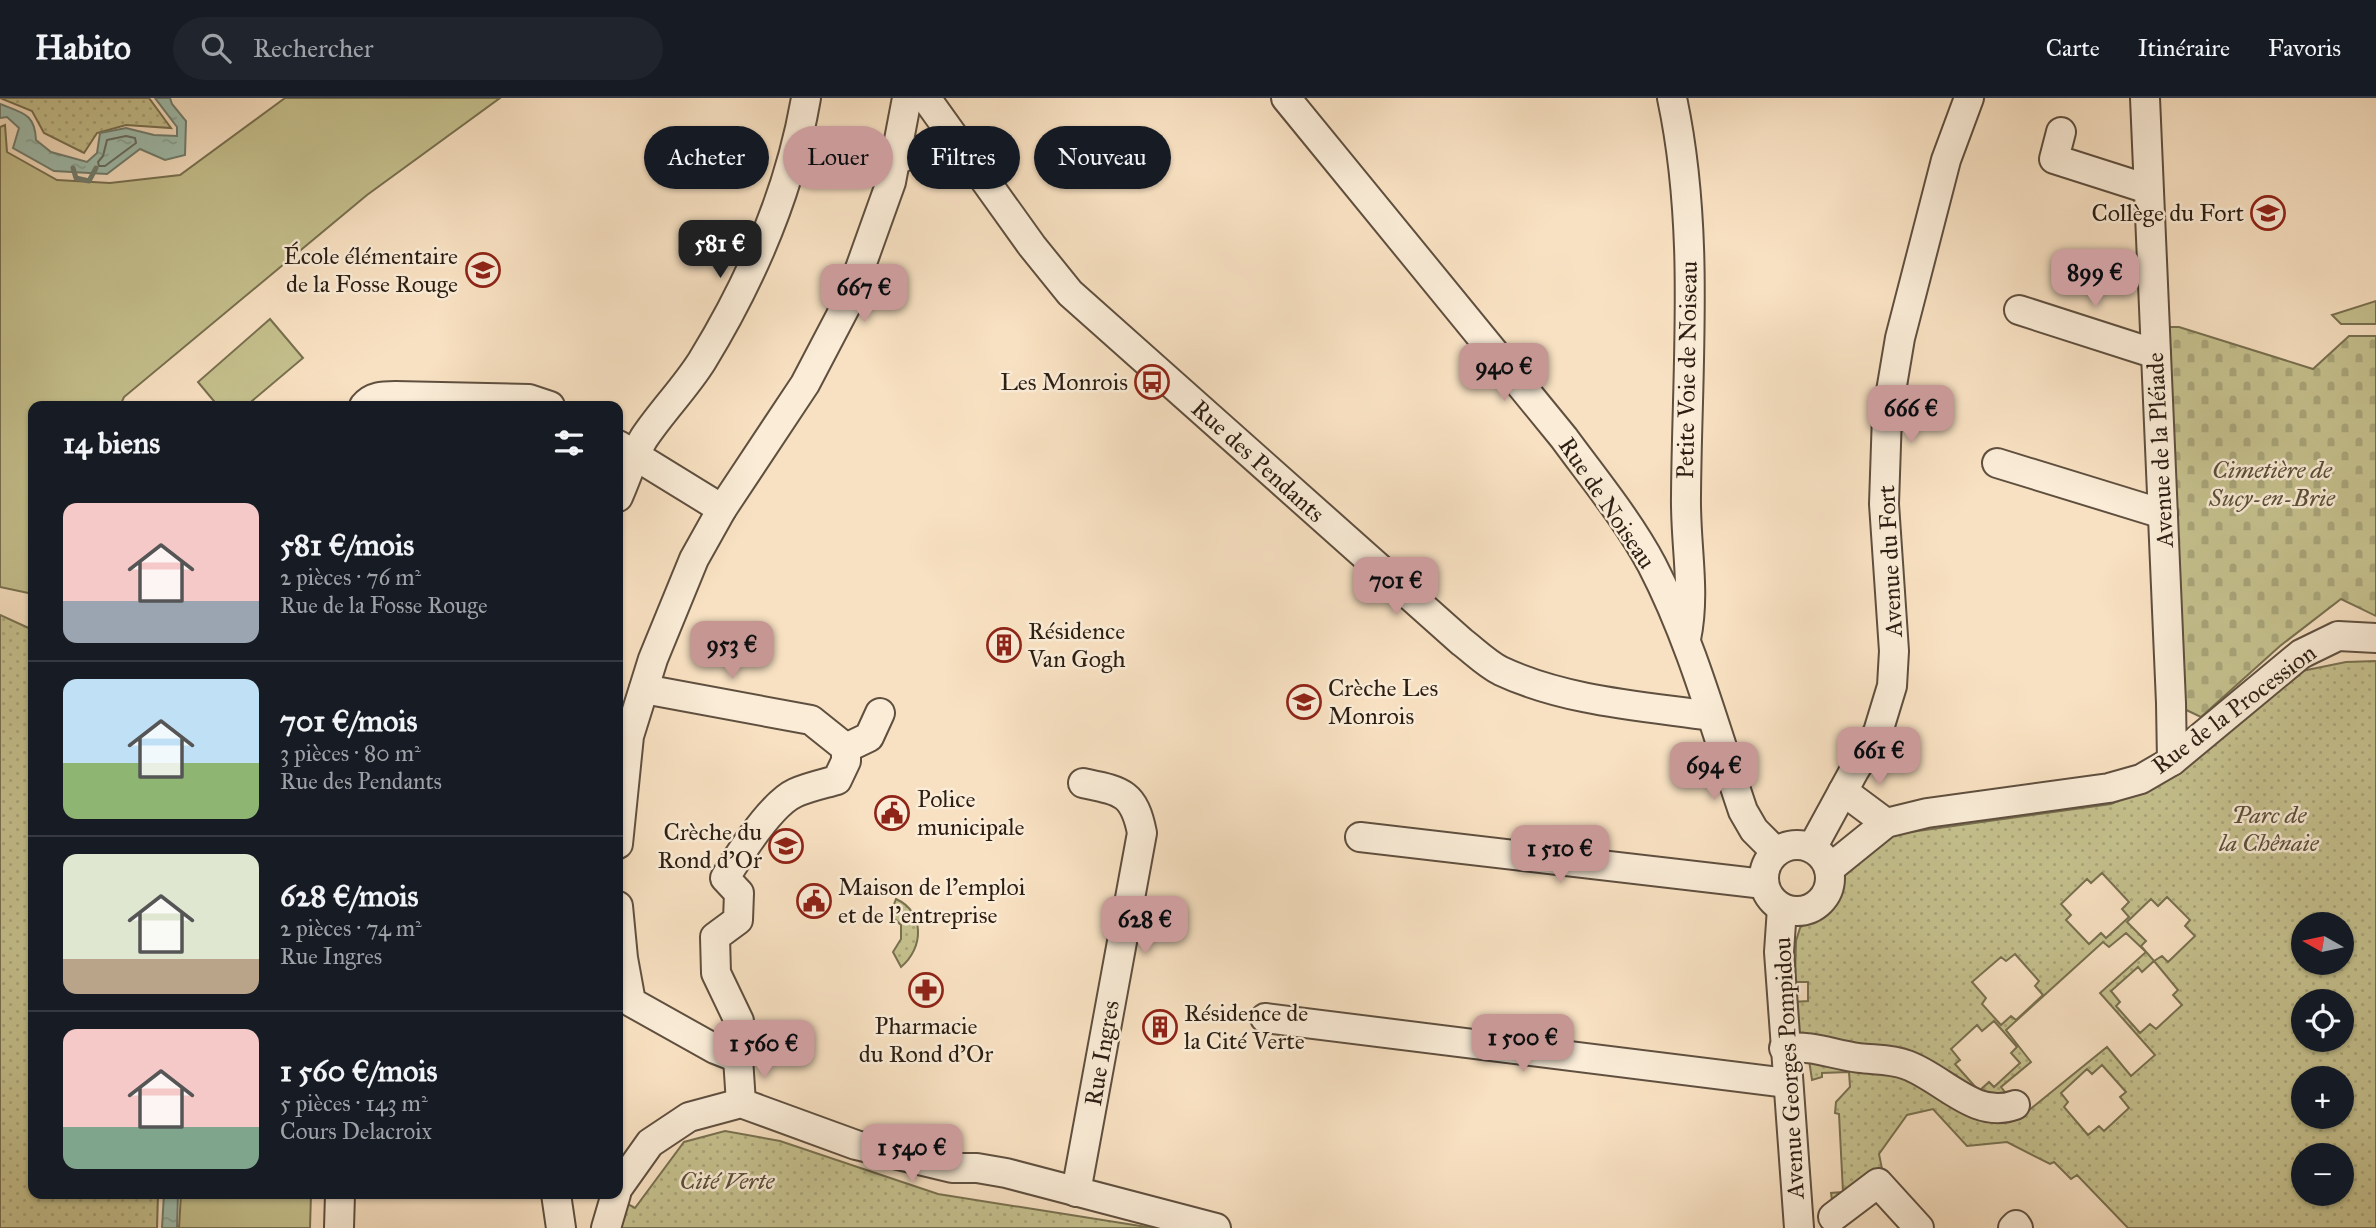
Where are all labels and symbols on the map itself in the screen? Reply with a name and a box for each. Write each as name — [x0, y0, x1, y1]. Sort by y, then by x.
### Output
school or university icon: Collège du Fort — [2249, 194, 2287, 232]
place label: Collège du Fort — [2091, 198, 2245, 228]
pin: 581 € — [671, 220, 769, 280]
place label: École élémentaire de la Fosse Rouge — [284, 241, 458, 299]
pin: 899 € — [2046, 250, 2144, 309]
school or university icon: École élémentaire de la Fosse Rouge — [464, 251, 502, 289]
street label: Petite Voie de Noiseau — [1670, 260, 1704, 479]
pin: 667 € — [815, 264, 913, 324]
pin: 940 € — [1455, 344, 1553, 403]
street label: Avenue de la Pléiade — [2140, 352, 2180, 549]
bus stop icon: Les Monrois — [1133, 363, 1171, 401]
place label: Les Monrois — [1000, 367, 1128, 397]
pin: 666 € — [1862, 386, 1960, 445]
street label: Rue des Pendants — [1185, 393, 1331, 529]
street label: Rue de Noiseau — [1552, 431, 1662, 575]
park label: Cimetière de Sucy-en-Brie — [2208, 455, 2336, 513]
street label: Avenue du Fort — [1871, 484, 1909, 639]
pin: 701 € — [1347, 558, 1445, 617]
place label: Résidence Van Gogh — [1027, 616, 1125, 674]
pin: 953 € — [683, 622, 781, 681]
building icon: Résidence Van Gogh — [985, 626, 1023, 664]
street label: Rue de la Procession — [2146, 638, 2322, 780]
place label: Crèche Les Monrois — [1328, 673, 1438, 731]
school or university icon: Crèche Les Monrois — [1285, 683, 1323, 721]
pin: 661 € — [1830, 728, 1928, 787]
pin: 694 € — [1665, 742, 1763, 802]
place label: Police municipale — [917, 784, 1025, 842]
public building icon: Police municipale — [873, 794, 911, 832]
park label: Parc de la Chênaie — [2218, 800, 2320, 858]
place label: Crèche du Rond d'Or — [658, 817, 762, 875]
pin: 1 510 € — [1495, 826, 1625, 885]
school or university icon: Crèche du Rond d'Or — [767, 827, 805, 865]
place label: Maison de l'emploi et de l'entreprise — [838, 872, 1026, 930]
public building icon: Maison de l'emploi et de l'entreprise — [795, 882, 833, 920]
pin: 628 € — [1096, 896, 1194, 956]
north arrow — [2291, 912, 2354, 975]
street label: Avenue Georges Pompidou — [1767, 936, 1811, 1201]
pharmacy icon: Pharmacie du Rond d'Or — [907, 971, 945, 1009]
street label: Rue Ingres — [1078, 998, 1126, 1108]
place label: Résidence de la Cité Verte — [1184, 998, 1308, 1056]
building icon: Résidence de la Cité Verte — [1141, 1008, 1179, 1046]
place label: Pharmacie du Rond d'Or — [859, 1011, 993, 1069]
pin: 1 500 € — [1458, 1014, 1588, 1074]
pin: 1 560 € — [699, 1020, 829, 1080]
pin: 1 540 € — [847, 1124, 977, 1184]
park label: Cité Verte — [680, 1166, 776, 1196]

